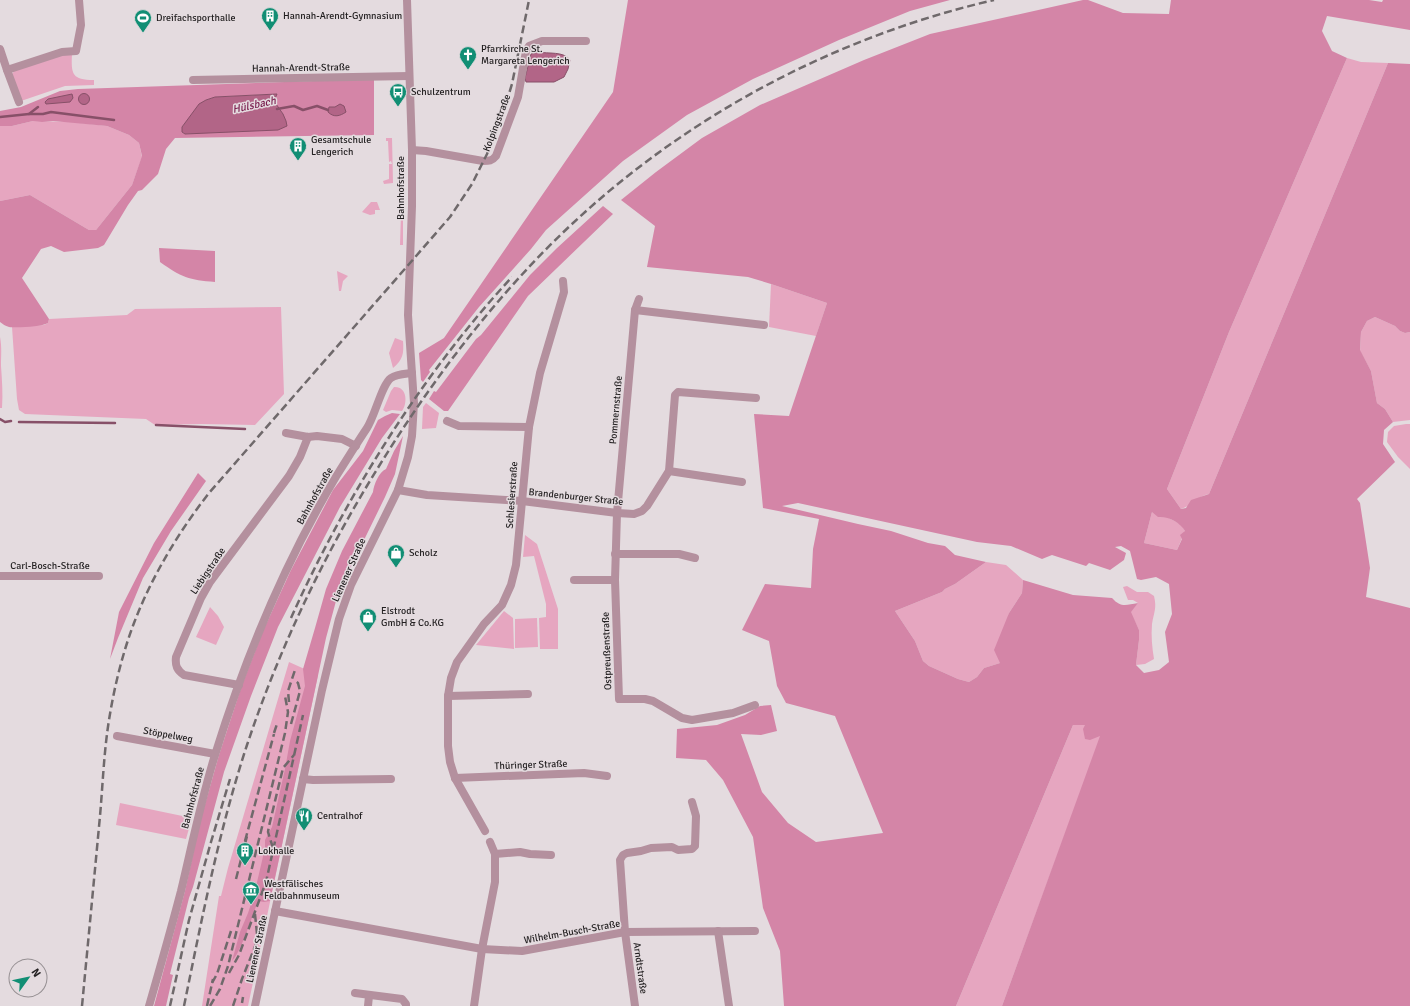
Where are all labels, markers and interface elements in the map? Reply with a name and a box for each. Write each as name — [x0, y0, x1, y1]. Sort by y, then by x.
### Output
building icon: Hannah-Arendt-Gymnasium — [260, 6, 280, 31]
sports icon: Dreifachsporthalle — [133, 8, 153, 33]
place label: Hannah-Arendt-Gymnasium — [283, 10, 402, 22]
place label: Dreifachsporthalle — [156, 12, 236, 24]
place label: Pfarrkirche St. Margareta Lengerich — [481, 43, 570, 67]
church icon: Pfarrkirche St. Margareta Lengerich — [458, 45, 478, 70]
street label: Hannah-Arendt-Straße — [252, 61, 350, 75]
bus stop icon: Schulzentrum — [388, 82, 408, 107]
place label: Schulzentrum — [411, 86, 471, 98]
street label: Kolpingstraße — [481, 93, 513, 153]
water label: Hülsbach — [231, 94, 278, 116]
place label: Gesamtschule Lengerich — [311, 134, 371, 158]
building icon: Gesamtschule Lengerich — [288, 136, 308, 161]
street label: Bahnhofstraße — [395, 156, 407, 220]
street label: Pommernstraße — [607, 375, 625, 445]
street label: Schlesierstraße — [504, 461, 520, 529]
street label: Bahnhofstraße — [294, 465, 336, 527]
street label: Brandenburger Straße — [528, 486, 624, 508]
street label: Lienener Straße — [330, 536, 368, 604]
shop icon: Scholz — [386, 543, 406, 568]
street label: Liebigstraße — [188, 545, 228, 597]
place label: Scholz — [409, 547, 438, 559]
street label: Carl-Bosch-Straße — [10, 560, 90, 572]
place label: Elstrodt GmbH & Co.KG — [381, 605, 444, 629]
shop icon: Elstrodt GmbH & Co.KG — [358, 607, 378, 632]
street label: Ostpreußenstraße — [600, 612, 614, 690]
street label: Stöppelweg — [142, 725, 194, 745]
street label: Thüringer Straße — [494, 758, 568, 772]
street label: Bahnhofstraße — [179, 766, 207, 830]
restaurant icon: Centralhof — [294, 806, 314, 831]
place label: Centralhof — [317, 810, 363, 822]
building icon: Lokhalle — [235, 841, 255, 866]
place label: Lokhalle — [258, 845, 294, 857]
place label: Westfälisches Feldbahnmuseum — [264, 878, 340, 902]
museum icon: Westfälisches Feldbahnmuseum — [241, 880, 261, 905]
street label: Lienener Straße — [244, 914, 270, 984]
street label: Wilhelm-Busch-Straße — [523, 918, 621, 946]
street label: Arndtstraße — [630, 941, 650, 995]
north arrow — [8, 958, 48, 998]
text: N — [28, 966, 44, 980]

